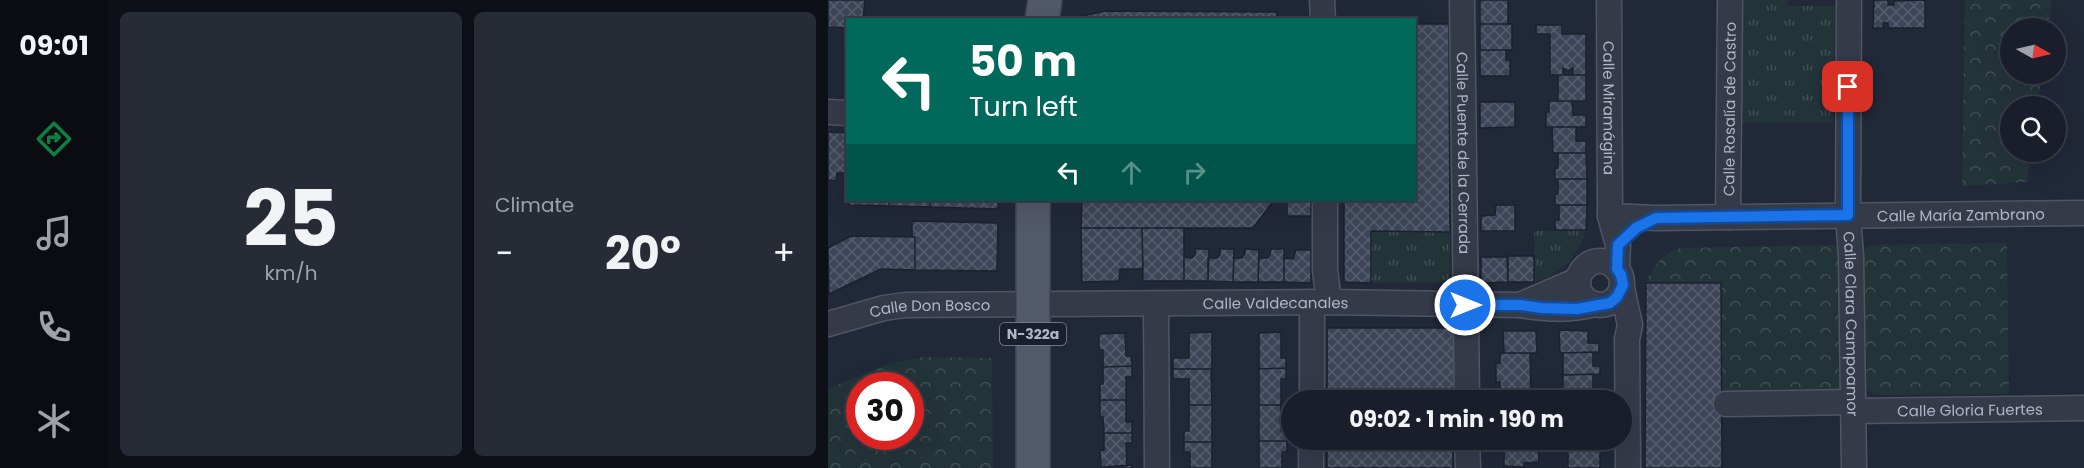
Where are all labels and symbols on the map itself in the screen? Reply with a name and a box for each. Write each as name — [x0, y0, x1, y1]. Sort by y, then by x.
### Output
north arrow — [2000, 18, 2066, 84]
street label: Calle Rosalía de Castro — [1718, 22, 1740, 196]
street label: Calle Miramágina — [1599, 41, 1620, 175]
street label: Calle Puente de la Cerrada — [1452, 52, 1476, 254]
pin — [1822, 61, 1873, 112]
street label: Calle María Zambrano — [1877, 203, 2045, 226]
street label: Calle Clara Campoamor — [1839, 230, 1864, 417]
position arrow — [1433, 273, 1497, 337]
street label: Calle Valdecanales — [1203, 291, 1349, 313]
street label: Calle Don Bosco — [867, 294, 990, 322]
road number: N-322a — [1000, 323, 1066, 345]
speed limit sign: 30 — [846, 372, 924, 450]
street label: Calle Gloria Fuertes — [1897, 398, 2043, 421]

